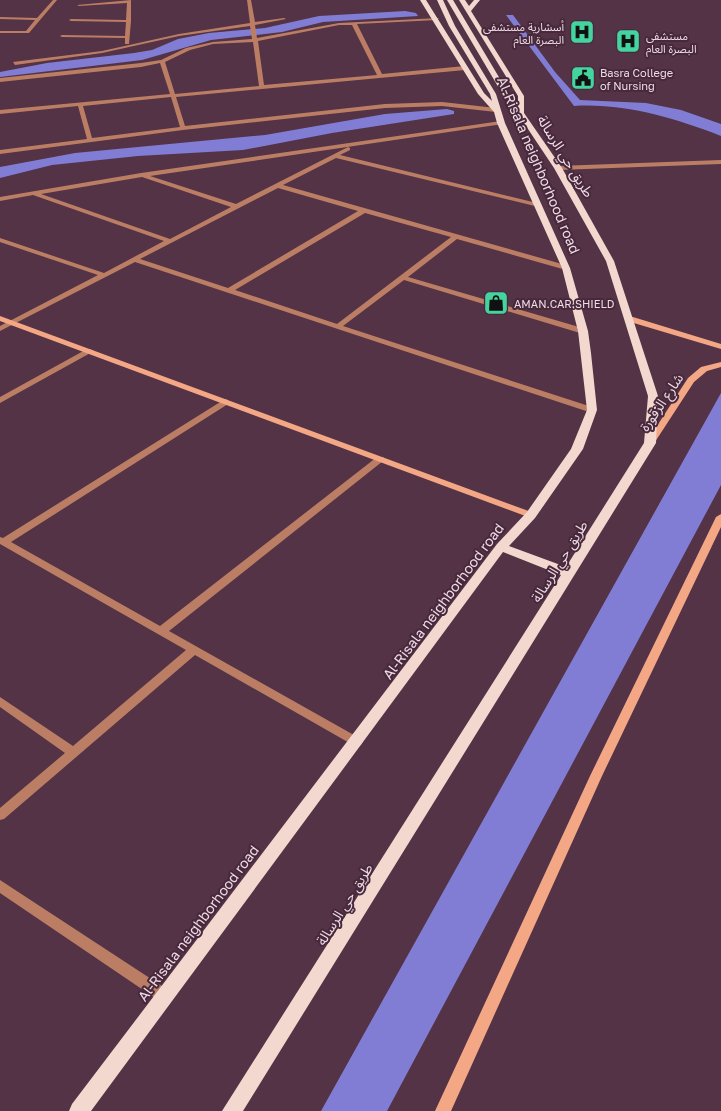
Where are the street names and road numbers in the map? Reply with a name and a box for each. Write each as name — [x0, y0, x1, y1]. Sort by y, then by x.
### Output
street label: Al-Risala neighborhood road — [494, 74, 584, 256]
street label: طريق حي الرسالة — [531, 112, 598, 202]
street label: شارع الزقورة — [635, 370, 689, 436]
street label: طريق حي الرسالة — [527, 517, 594, 607]
street label: Al-Risala neighborhood road — [379, 520, 507, 682]
street label: Al-Risala neighborhood road — [134, 842, 262, 1004]
street label: طريق حي الرسالة — [312, 860, 379, 950]

